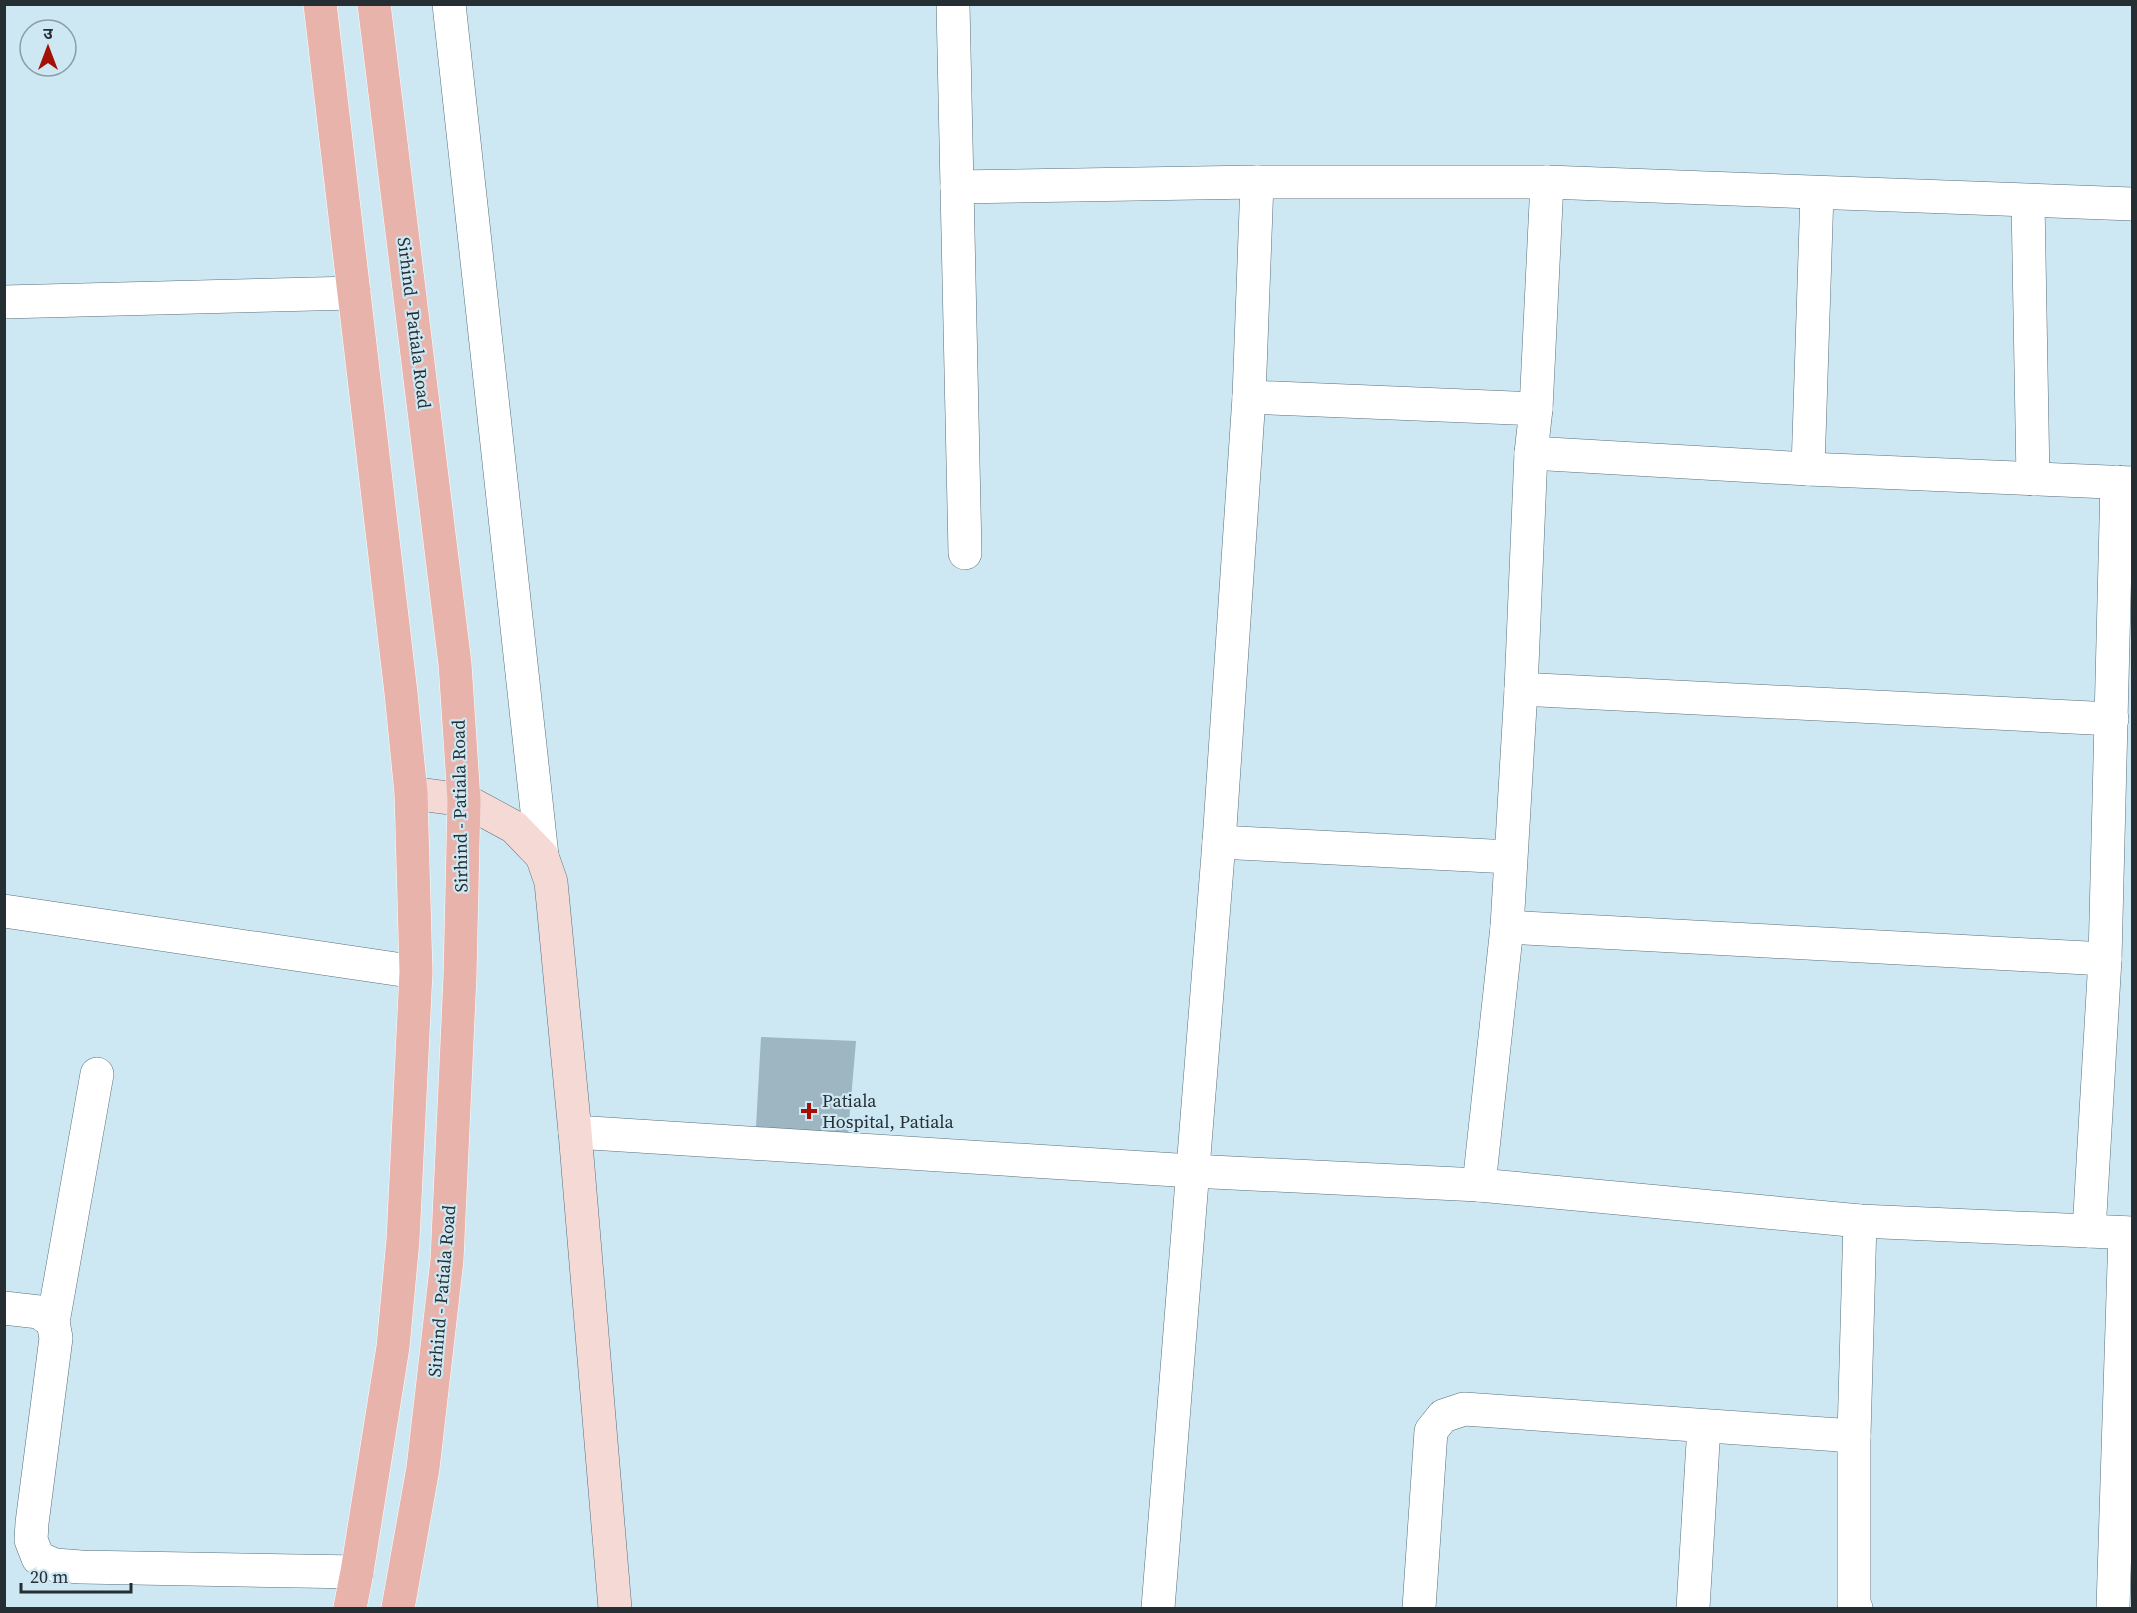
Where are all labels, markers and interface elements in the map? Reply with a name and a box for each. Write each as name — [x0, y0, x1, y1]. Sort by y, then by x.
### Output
north arrow — [18, 18, 78, 78]
text: उ — [43, 22, 53, 44]
street label: Sirhind - Patiala Road — [392, 236, 437, 410]
street label: Sirhind - Patiala Road — [445, 719, 474, 893]
place label: Patiala Hospital, Patiala — [822, 1088, 954, 1134]
marker: Patiala Hospital, Patiala — [800, 1102, 818, 1120]
street label: Sirhind - Patiala Road — [422, 1204, 461, 1378]
scale bar — [21, 1556, 130, 1594]
text: 20 m — [30, 1564, 68, 1589]

